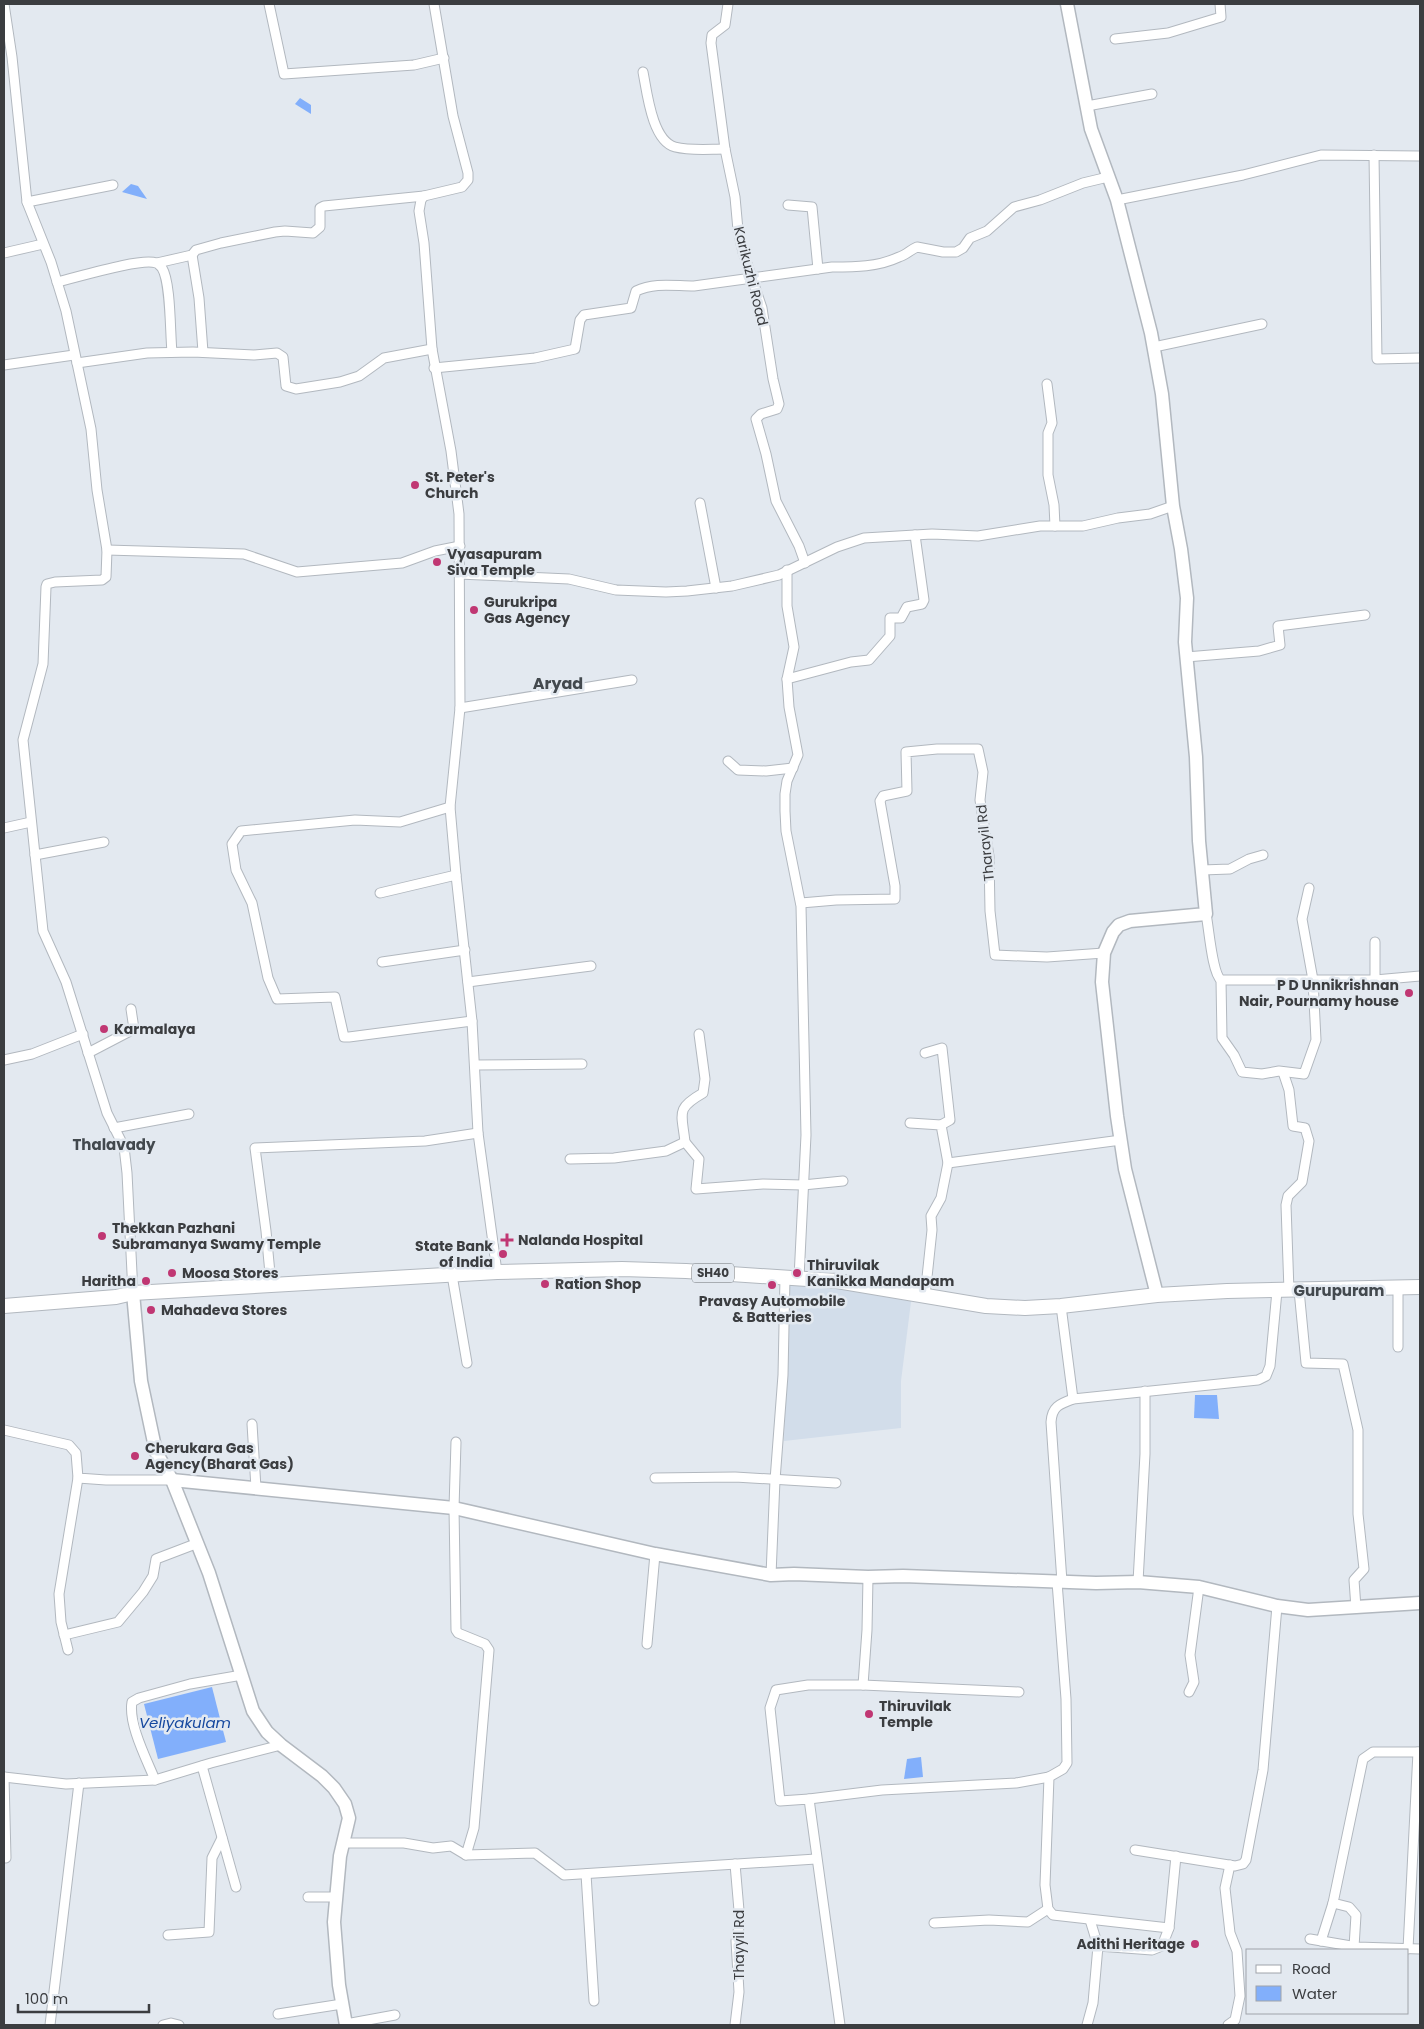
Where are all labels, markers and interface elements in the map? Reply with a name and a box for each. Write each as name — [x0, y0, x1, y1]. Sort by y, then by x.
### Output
street label: Karikuzhi Road — [729, 224, 773, 328]
place label: St. Peter's Church — [425, 467, 495, 503]
marker: St. Peter's Church — [409, 479, 421, 491]
place label: Vyasapuram Siva Temple — [447, 544, 542, 580]
marker: Vyasapuram Siva Temple — [431, 556, 443, 568]
place label: Gurukripa Gas Agency — [484, 592, 570, 628]
marker: Gurukripa Gas Agency — [468, 604, 480, 616]
district label: Aryad — [533, 672, 583, 695]
street label: Tharayil Rd — [971, 804, 999, 882]
place label: P D Unnikrishnan Nair, Pournamy house — [1239, 975, 1399, 1011]
marker: P D Unnikrishnan Nair, Pournamy house — [1403, 987, 1415, 999]
place label: Karmalaya — [114, 1019, 196, 1039]
marker: Karmalaya — [98, 1023, 110, 1035]
district label: Thalavady — [72, 1134, 156, 1155]
place label: Thekkan Pazhani Subramanya Swamy Temple — [112, 1218, 321, 1254]
marker: Thekkan Pazhani Subramanya Swamy Temple — [96, 1230, 108, 1242]
place label: Nalanda Hospital — [518, 1230, 643, 1250]
marker: Nalanda Hospital — [500, 1233, 514, 1247]
place label: State Bank of India — [415, 1236, 493, 1272]
marker: State Bank of India — [497, 1248, 509, 1260]
place label: Thiruvilak Kanikka Mandapam — [807, 1255, 954, 1291]
place label: Moosa Stores — [182, 1263, 279, 1283]
road number: SH40 — [692, 1264, 734, 1282]
marker: Moosa Stores — [166, 1267, 178, 1279]
marker: Thiruvilak Kanikka Mandapam — [791, 1267, 803, 1279]
place label: Haritha — [82, 1271, 136, 1291]
place label: Ration Shop — [555, 1274, 642, 1294]
marker: Haritha — [140, 1275, 152, 1287]
marker: Ration Shop — [539, 1278, 551, 1290]
marker: Pravasy Automobile & Batteries — [766, 1279, 778, 1291]
district label: Gurupuram — [1294, 1280, 1385, 1301]
place label: Pravasy Automobile & Batteries — [699, 1291, 846, 1327]
place label: Mahadeva Stores — [161, 1300, 287, 1320]
marker: Mahadeva Stores — [145, 1304, 157, 1316]
place label: Cherukara Gas Agency(Bharat Gas) — [145, 1438, 294, 1474]
marker: Cherukara Gas Agency(Bharat Gas) — [129, 1450, 141, 1462]
place label: Thiruvilak Temple — [879, 1696, 952, 1732]
marker: Thiruvilak Temple — [863, 1708, 875, 1720]
water label: Veliyakulam — [139, 1712, 231, 1733]
street label: Thayyil Rd — [729, 1910, 749, 1980]
place label: Adithi Heritage — [1077, 1934, 1185, 1954]
marker: Adithi Heritage — [1189, 1938, 1201, 1950]
legend — [1246, 1949, 1409, 2014]
text: Road — [1292, 1958, 1331, 1979]
scale bar — [18, 1982, 149, 2014]
text: Water — [1292, 1983, 1338, 2004]
text: 100 m — [25, 1988, 68, 2009]

